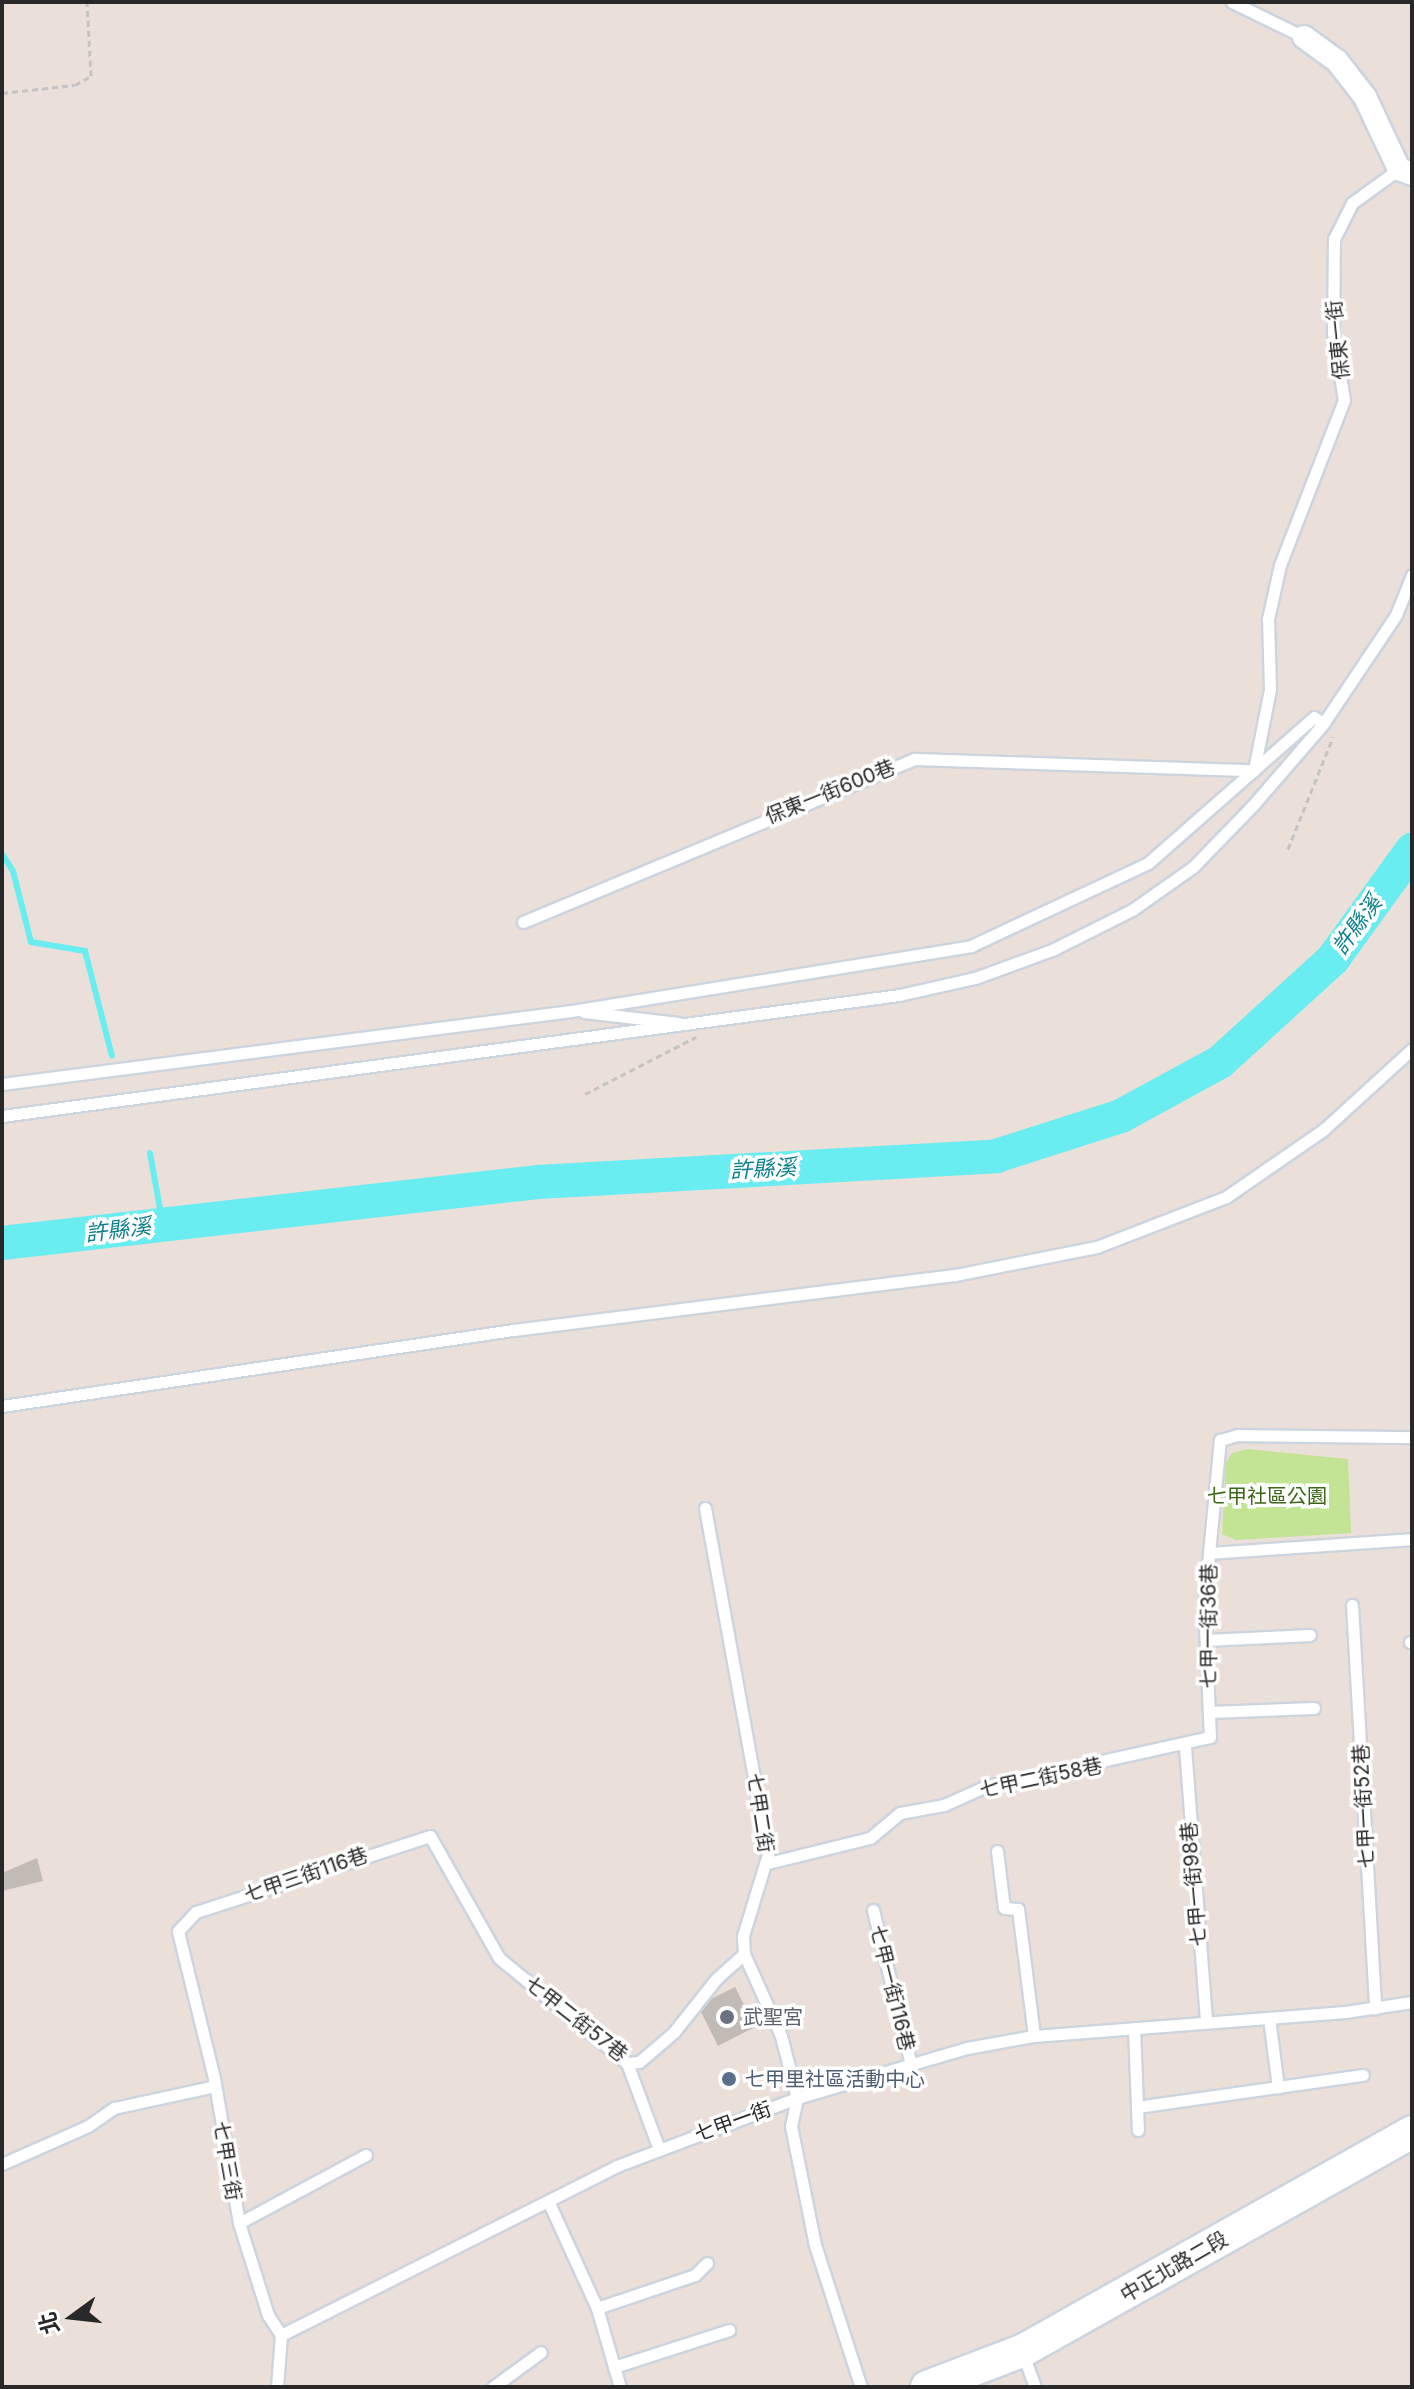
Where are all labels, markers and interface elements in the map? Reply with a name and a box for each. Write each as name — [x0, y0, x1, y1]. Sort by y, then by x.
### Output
street label: 保東一街 — [1322, 299, 1354, 381]
street label: 保東一街600巷 — [762, 755, 898, 829]
water label: 許縣溪 — [1327, 891, 1387, 959]
water label: 許縣溪 — [729, 1154, 797, 1184]
water label: 許縣溪 — [84, 1213, 152, 1247]
park label: 七甲社區公園 — [1207, 1484, 1327, 1508]
street label: 七甲一街36巷 — [1197, 1564, 1221, 1688]
street label: 七甲一街52巷 — [1349, 1743, 1379, 1869]
street label: 七甲二街58巷 — [978, 1753, 1104, 1803]
street label: 七甲二街 — [742, 1772, 778, 1854]
street label: 七甲一街98巷 — [1177, 1821, 1211, 1947]
street label: 七甲三街116巷 — [241, 1843, 371, 1907]
street label: 七甲一街116巷 — [865, 1923, 919, 2053]
street label: 七甲二街57巷 — [520, 1972, 632, 2066]
place label: 武聖宮 — [743, 2005, 803, 2029]
marker: 武聖宮 — [718, 2008, 736, 2026]
place label: 七甲里社區活動中心 — [745, 2067, 925, 2091]
marker: 七甲里社區活動中心 — [720, 2070, 738, 2088]
street label: 七甲一街 — [691, 2097, 775, 2147]
street label: 七甲三街 — [208, 2120, 246, 2202]
street label: 中正北路二段 — [1116, 2227, 1232, 2307]
north arrow — [32, 2277, 112, 2357]
text: 北 — [33, 2309, 64, 2337]

